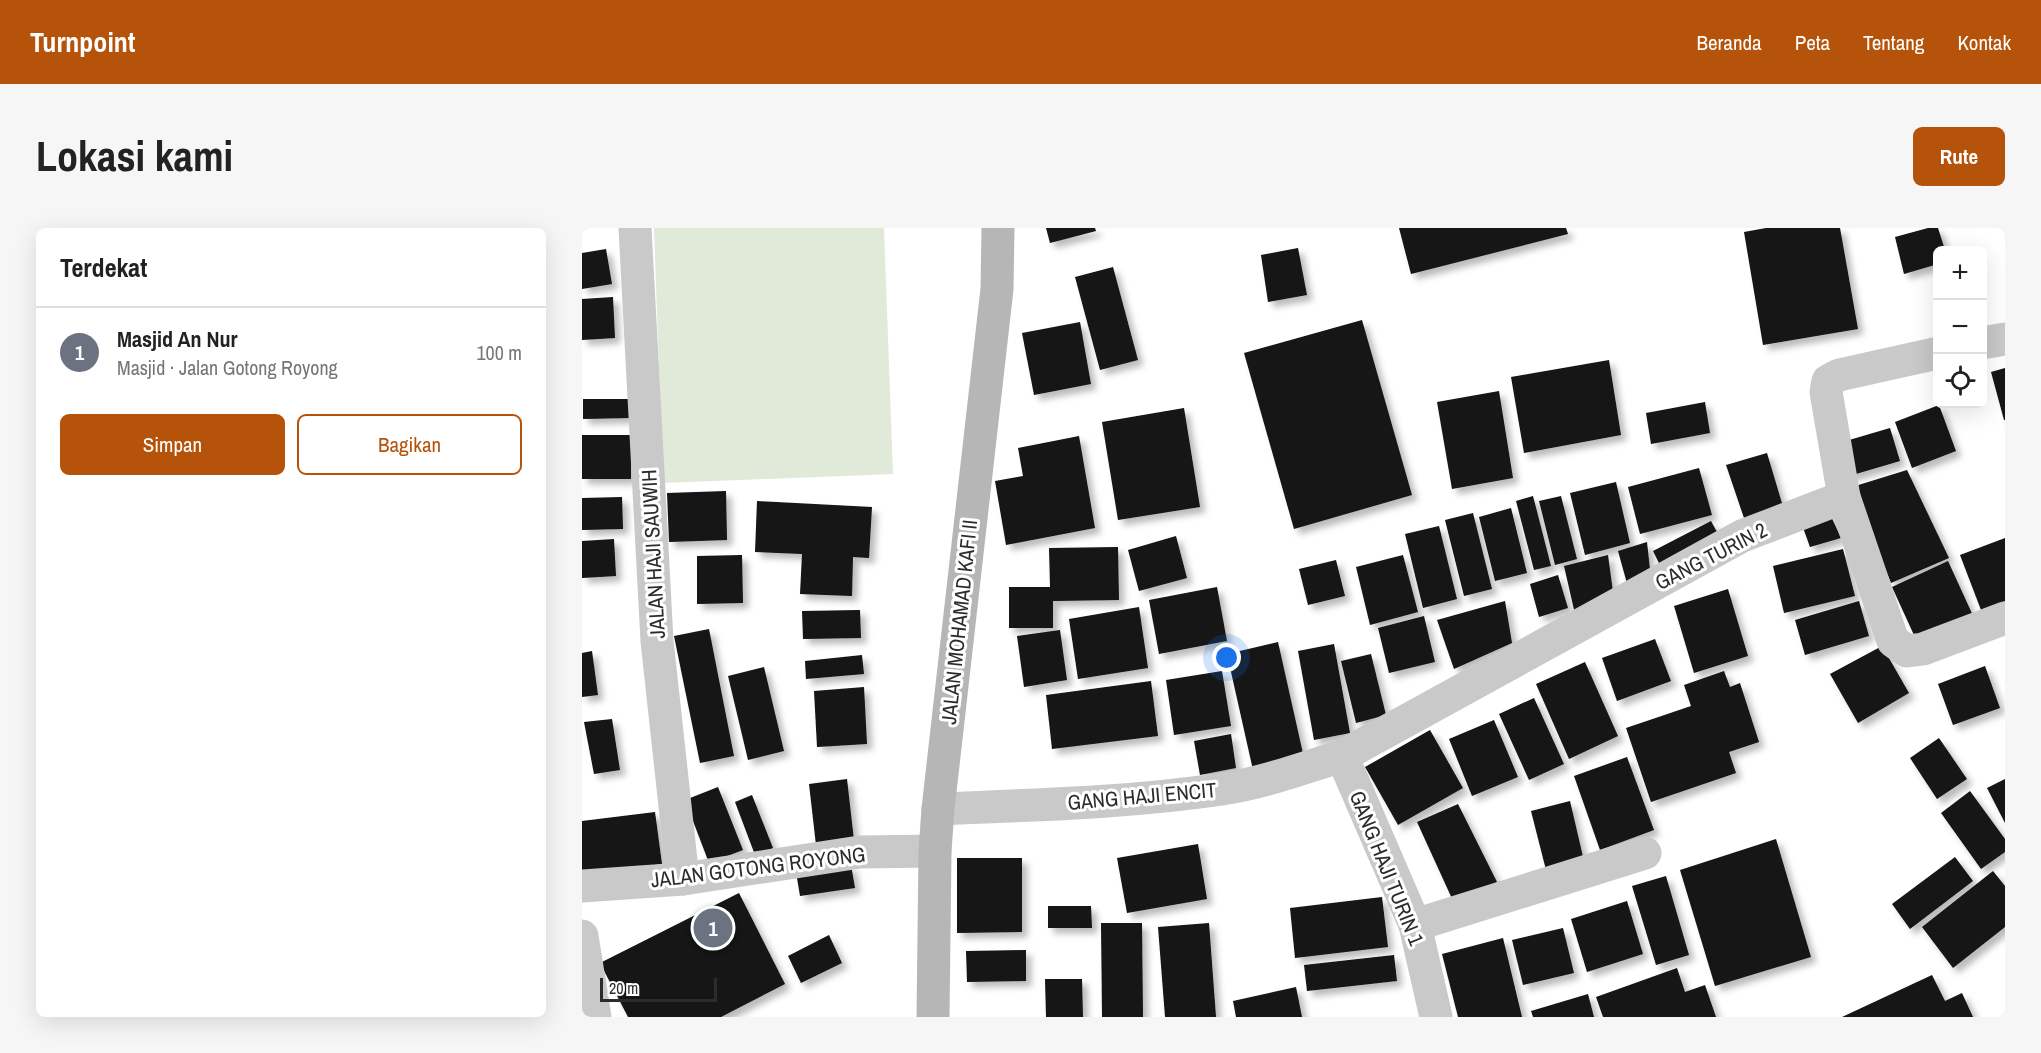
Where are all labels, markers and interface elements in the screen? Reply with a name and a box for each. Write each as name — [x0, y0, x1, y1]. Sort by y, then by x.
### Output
text: Turnpoint — [30, 23, 135, 61]
text: Beranda — [1697, 28, 1762, 57]
text: Peta — [1795, 28, 1830, 57]
text: Tentang — [1863, 28, 1924, 57]
text: Kontak — [1957, 28, 2011, 57]
button: Rute — [1913, 127, 2005, 186]
text: Lokasi kami — [36, 128, 233, 184]
map controls — [1933, 246, 1987, 408]
button: + — [1933, 246, 1987, 300]
text: Terdekat — [60, 250, 147, 285]
button: − — [1933, 300, 1987, 354]
text: Masjid An Nur — [117, 324, 238, 354]
text: 1 — [75, 339, 84, 366]
text: 100 m — [476, 339, 522, 366]
text: Masjid · Jalan Gotong Royong — [117, 354, 338, 381]
button: locate — [1933, 354, 1987, 408]
button: Simpan — [60, 414, 285, 475]
button: Bagikan — [297, 414, 522, 475]
street label: JALAN HAJI SAUWIH — [634, 469, 672, 639]
street label: GANG TURIN 2 — [1650, 515, 1772, 597]
street label: JALAN MOHAMAD KAFI II — [934, 518, 984, 726]
your location — [1212, 643, 1241, 672]
street label: GANG HAJI ENCIT — [1066, 775, 1218, 817]
street label: GANG HAJI TURIN 1 — [1343, 786, 1431, 950]
street label: JALAN GOTONG ROYONG — [649, 839, 867, 895]
pin: 1 — [694, 906, 732, 950]
scale bar — [600, 975, 717, 1002]
text: 20 m — [609, 977, 638, 999]

